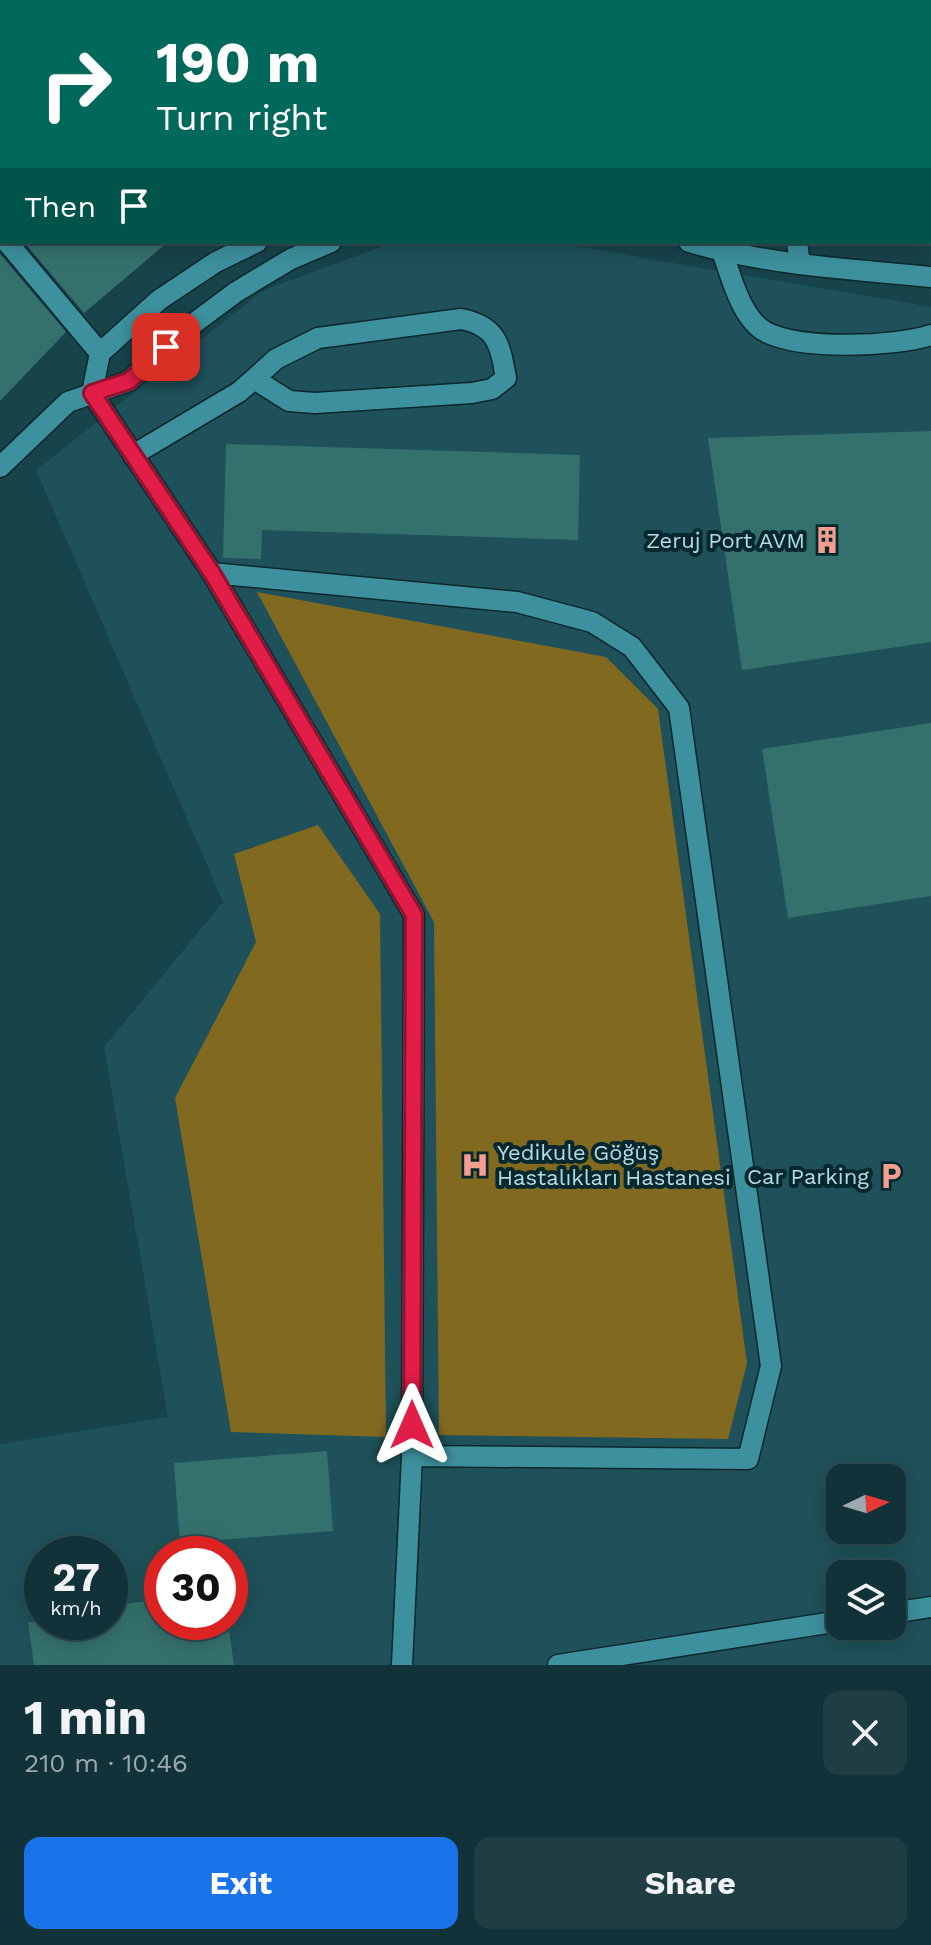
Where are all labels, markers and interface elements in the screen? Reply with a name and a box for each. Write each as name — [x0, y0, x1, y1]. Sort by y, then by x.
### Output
text: 190 m — [156, 30, 319, 96]
icon: right — [24, 32, 128, 136]
text: Turn right — [156, 97, 327, 139]
icon: arrive — [112, 184, 156, 228]
text: Then — [24, 189, 96, 224]
pin — [132, 313, 200, 381]
icon: arrive — [144, 325, 188, 369]
building icon: Zeruj Port AVM — [812, 525, 842, 555]
place label: Zeruj Port AVM — [646, 528, 805, 553]
place label: Yedikule Göğüş Hastalıkları Hastanesi — [497, 1140, 731, 1190]
hospital icon: Yedikule Göğüş Hastalıkları Hastanesi — [460, 1150, 490, 1180]
parking icon: Car Parking — [876, 1161, 906, 1191]
place label: Car Parking — [747, 1164, 869, 1189]
position arrow — [370, 1383, 454, 1467]
north arrow — [826, 1464, 906, 1544]
map controls — [826, 1464, 906, 1640]
speed limit sign: 30 — [144, 1536, 248, 1640]
text: 27 — [52, 1554, 100, 1601]
button: layers — [826, 1560, 906, 1640]
text: km/h — [50, 1596, 102, 1620]
text: 1 min — [24, 1689, 147, 1746]
button: close — [823, 1691, 907, 1775]
text: 210 m · 10:46 — [24, 1748, 188, 1778]
button: Exit — [24, 1837, 458, 1929]
button: Share — [474, 1837, 907, 1929]

